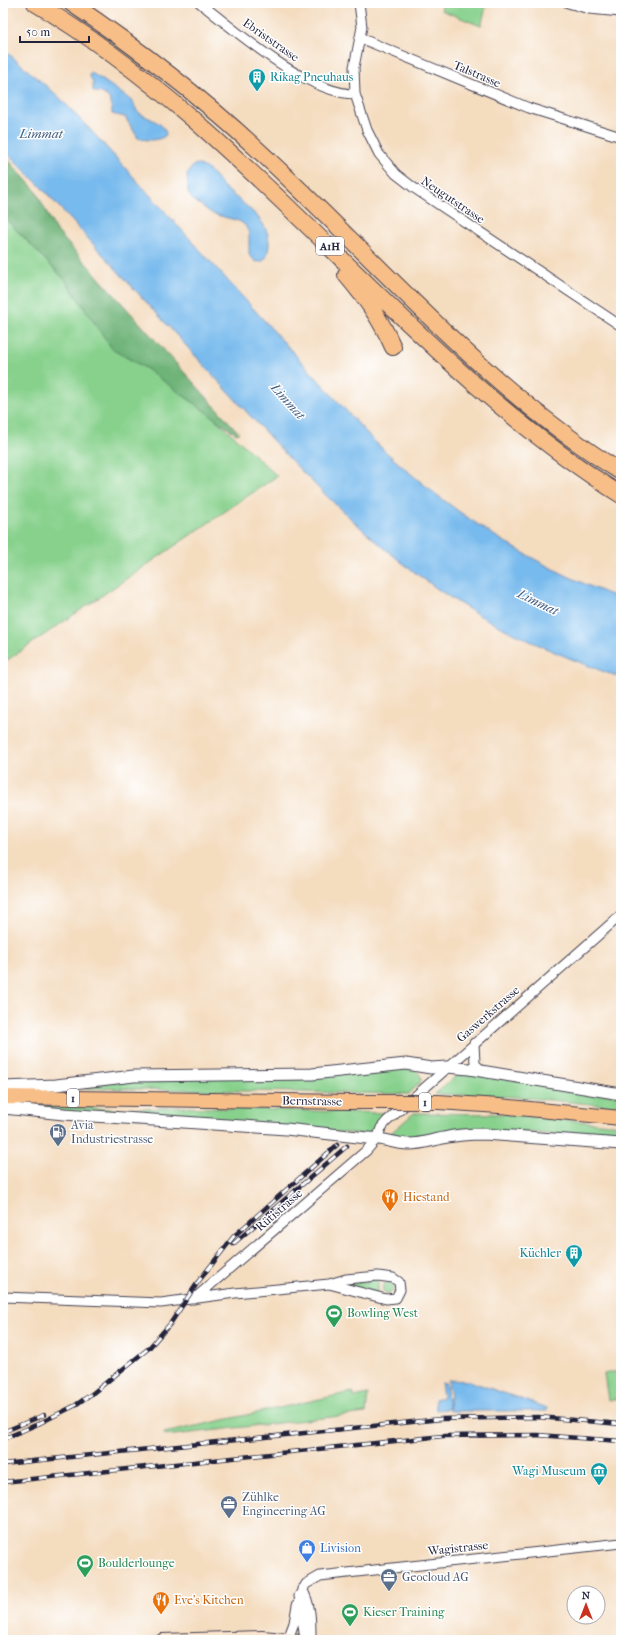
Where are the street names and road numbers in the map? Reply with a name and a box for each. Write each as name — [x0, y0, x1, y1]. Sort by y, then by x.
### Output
street label: Ebriststrasse — [240, 16, 302, 64]
street label: Talstrasse — [451, 58, 503, 90]
street label: Neugutstrasse — [419, 174, 487, 226]
road number: A1H — [316, 237, 344, 255]
street label: Gaswerkstrasse — [454, 983, 522, 1045]
road number: 1 — [67, 1089, 79, 1107]
street label: Bernstrasse — [282, 1093, 342, 1109]
road number: 1 — [419, 1093, 431, 1111]
street label: Rütistrasse — [253, 1186, 305, 1234]
street label: Wagistrasse — [426, 1538, 489, 1558]

